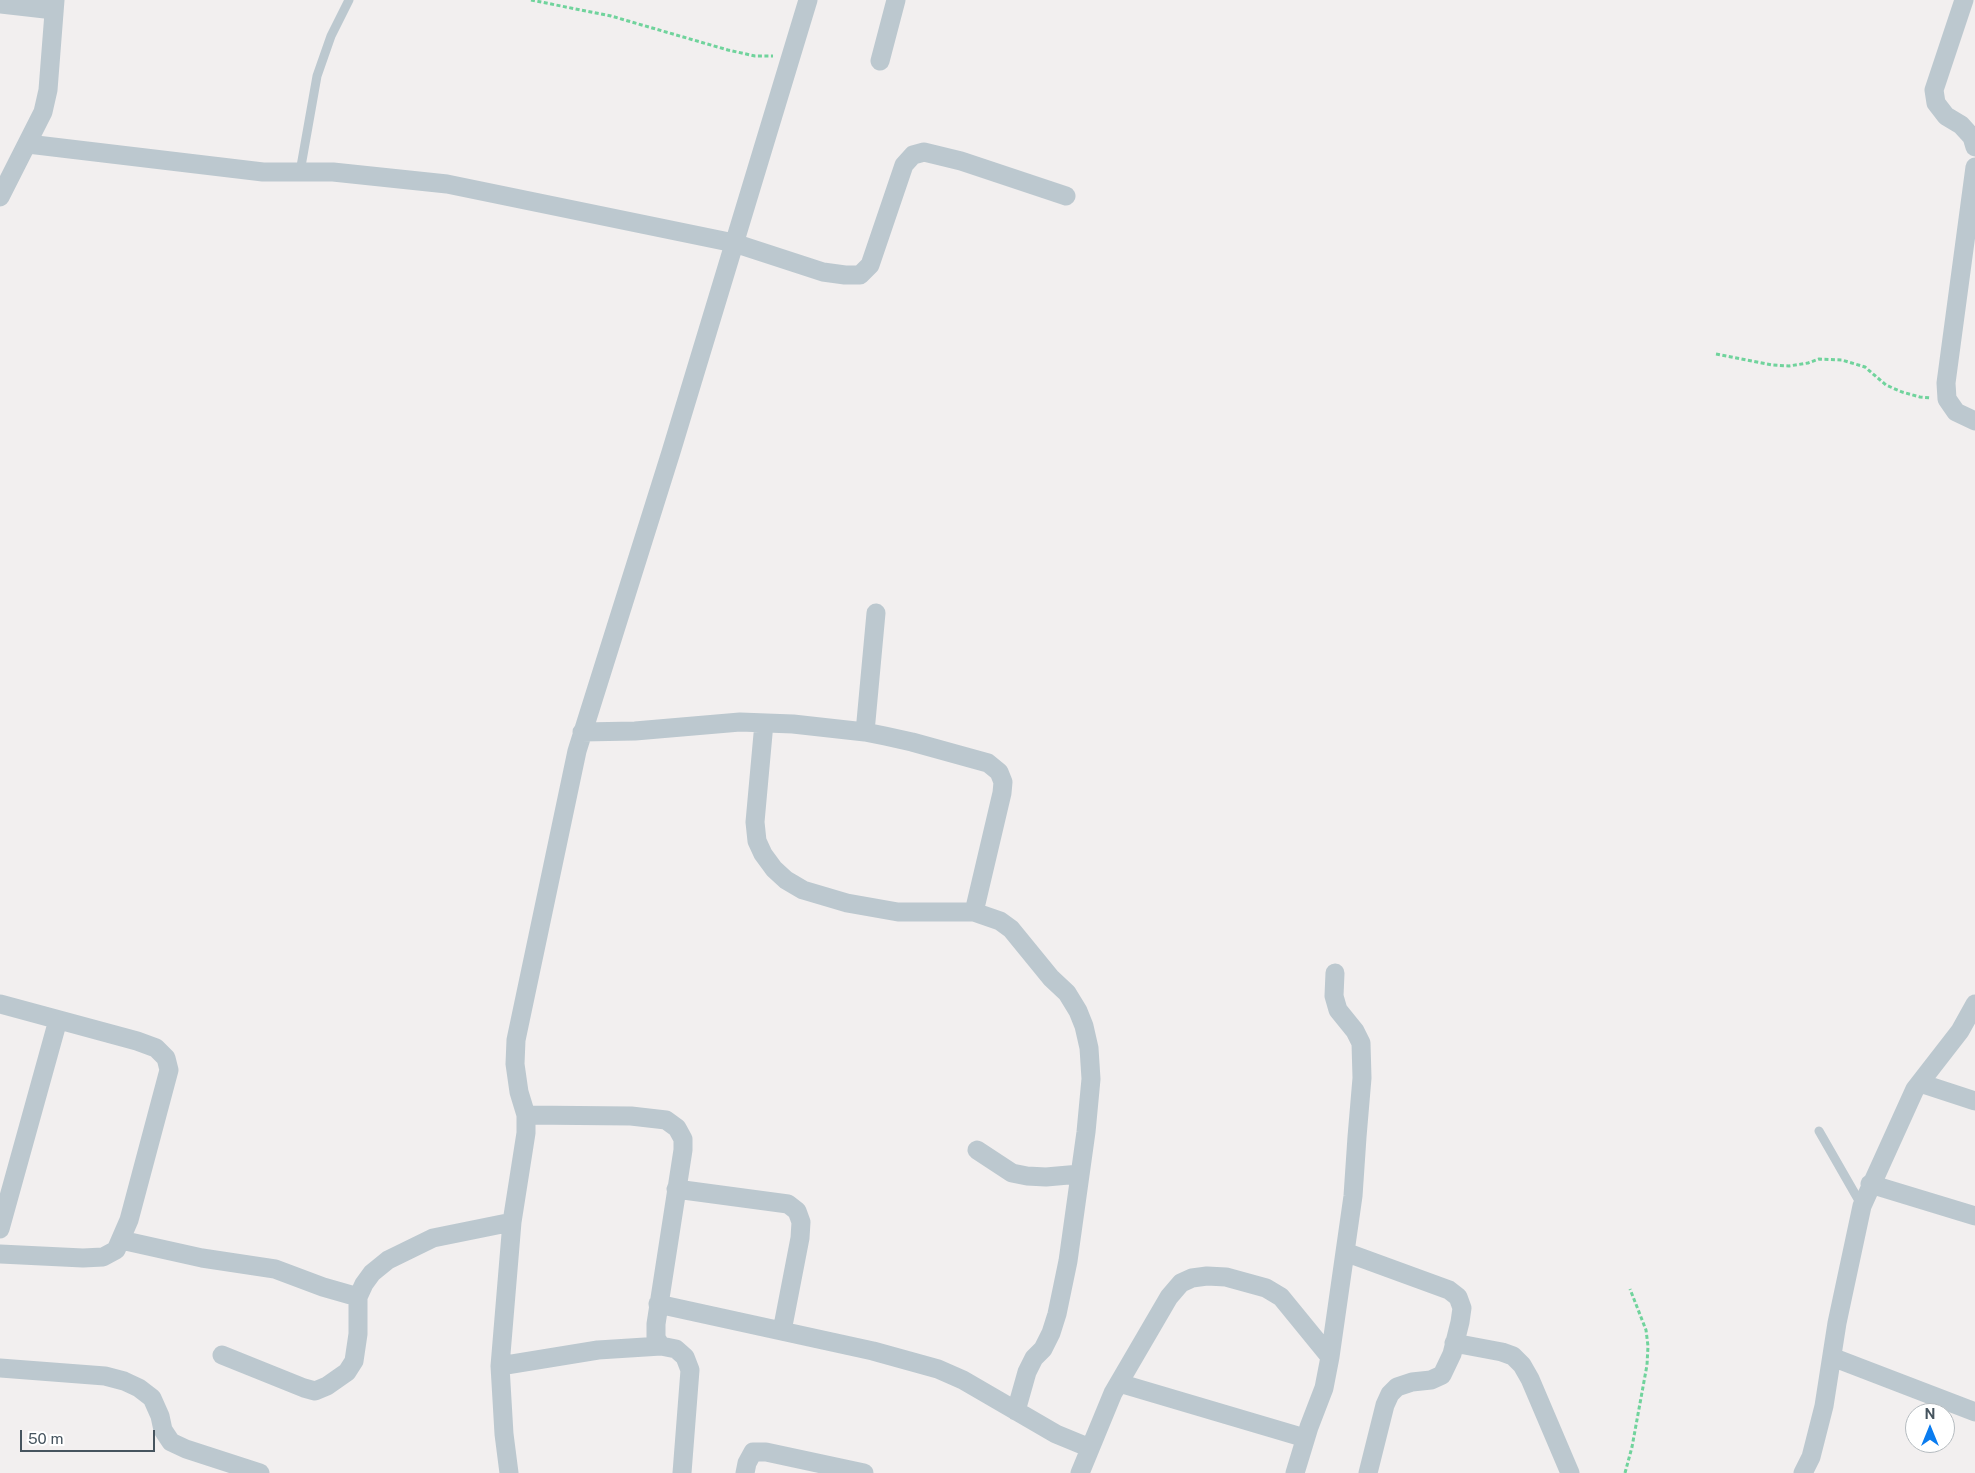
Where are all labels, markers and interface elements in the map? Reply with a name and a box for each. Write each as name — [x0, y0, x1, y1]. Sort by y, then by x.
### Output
north arrow — [1905, 1403, 1955, 1453]
text: N — [1925, 1406, 1935, 1422]
scale bar — [22, 1420, 158, 1452]
text: 50 m — [28, 1430, 63, 1447]

